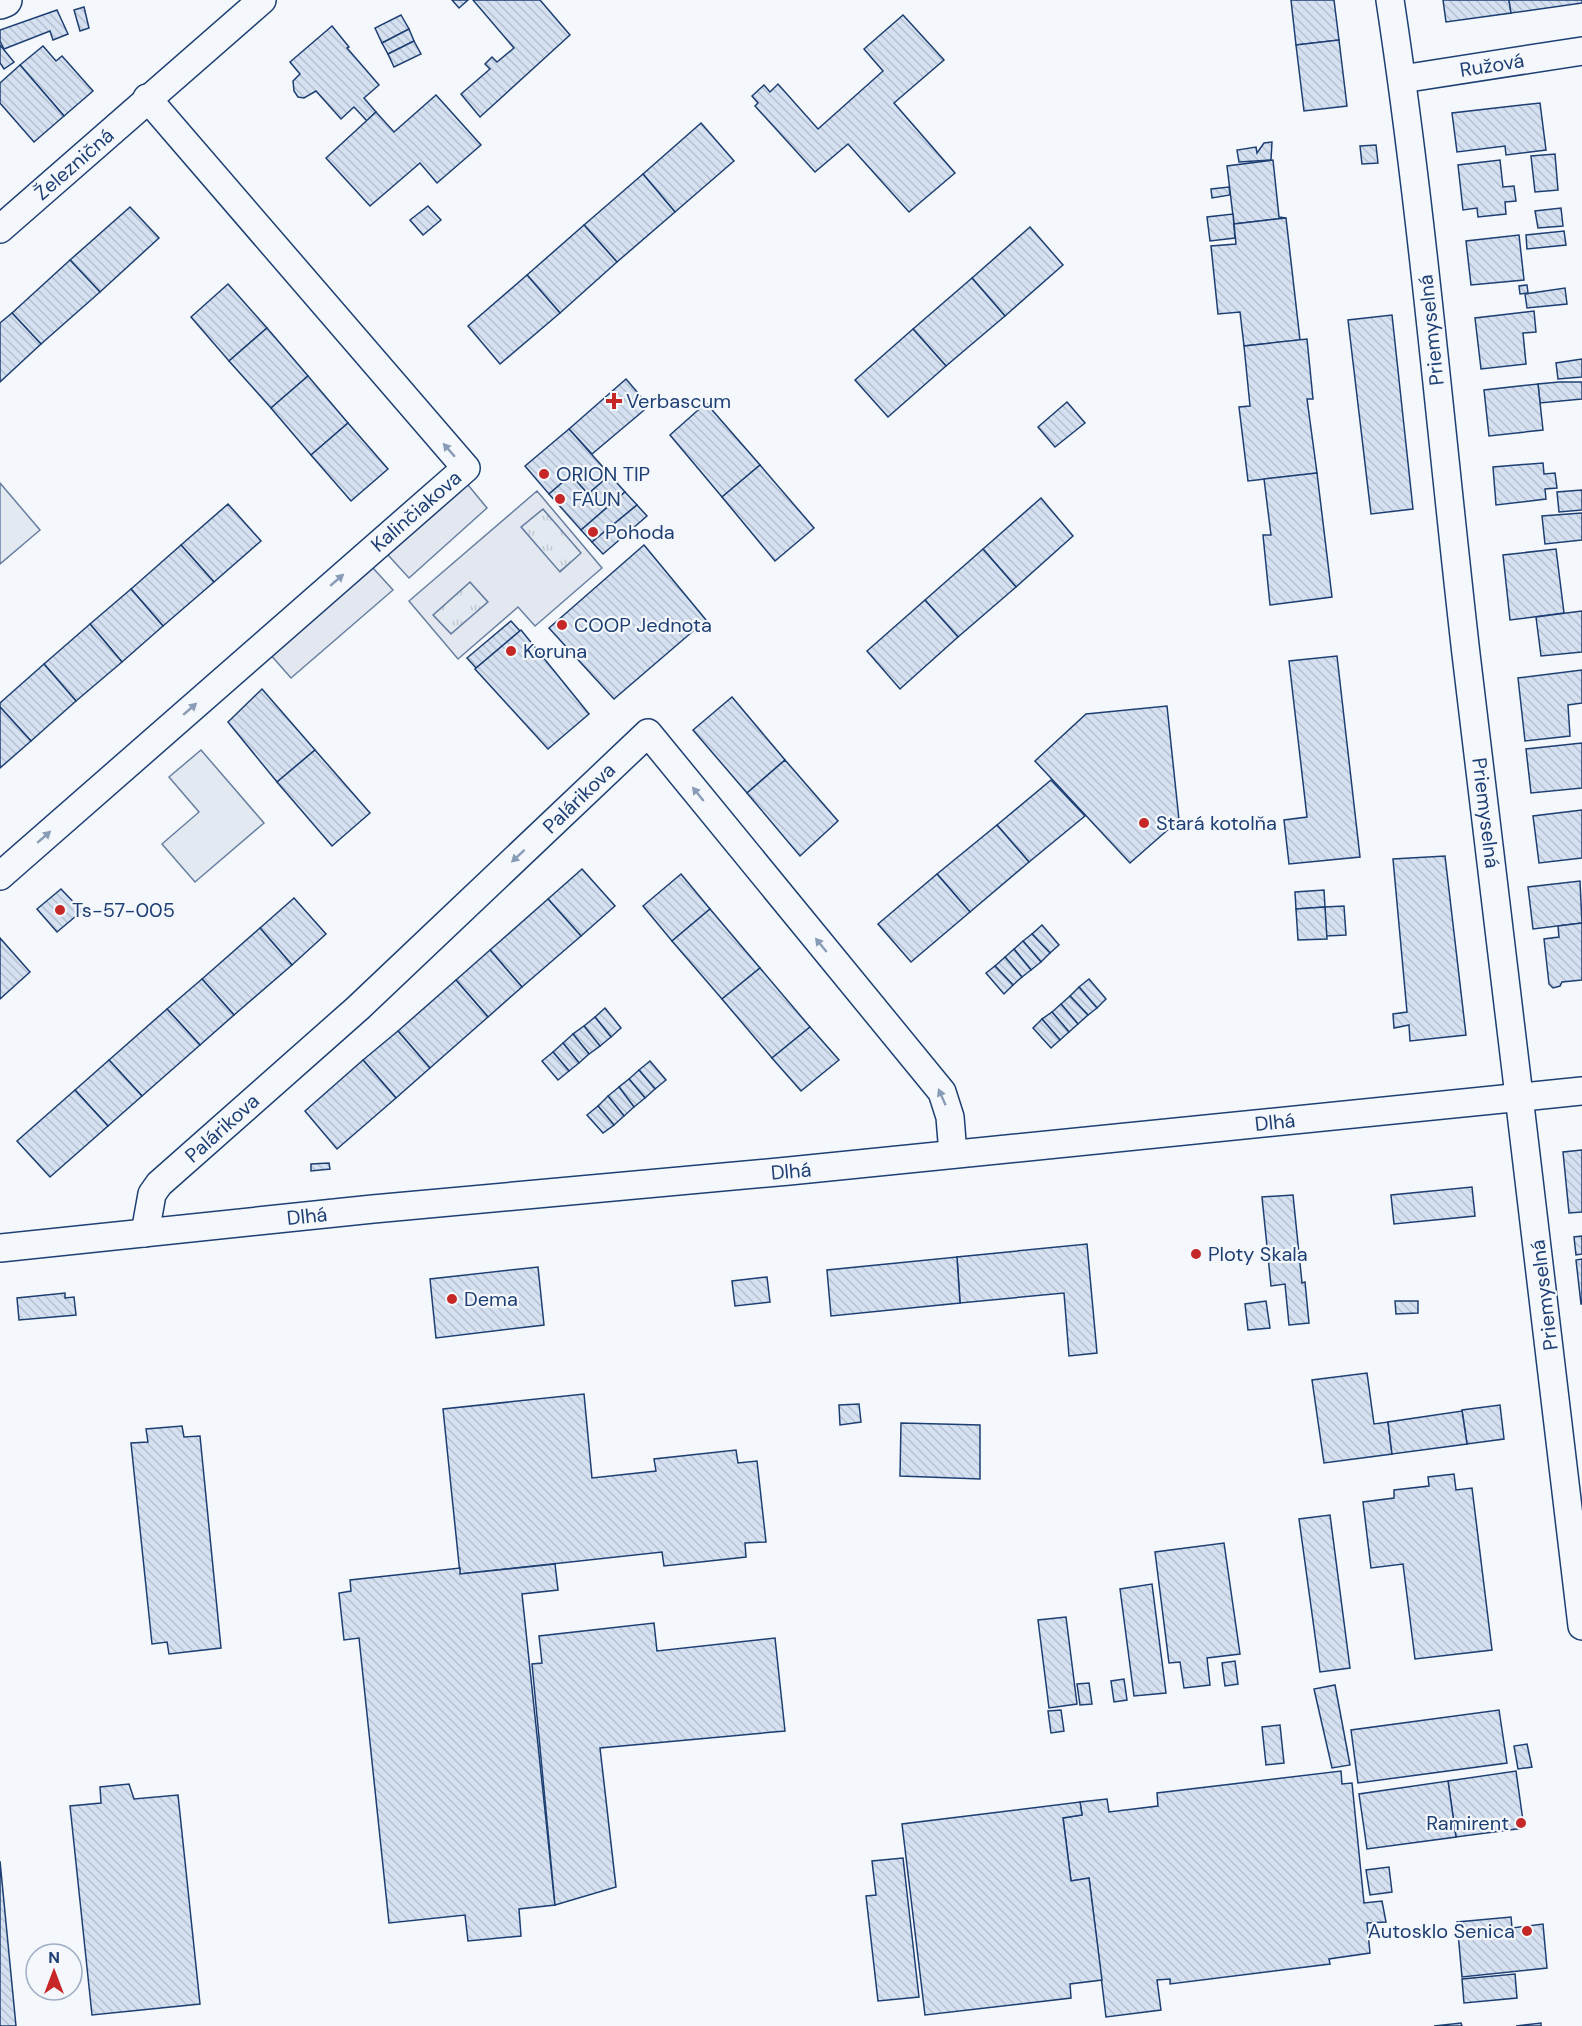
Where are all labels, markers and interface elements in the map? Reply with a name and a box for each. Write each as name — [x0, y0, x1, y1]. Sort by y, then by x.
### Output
street label: Ružová — [1458, 47, 1526, 83]
street label: Železničná — [29, 122, 119, 206]
street label: Priemyselná — [1412, 273, 1450, 387]
place label: Verbascum — [626, 388, 731, 414]
marker: Verbascum — [607, 394, 621, 408]
one-way arrow — [443, 442, 456, 458]
place label: ORION TIP — [556, 461, 650, 487]
street label: Kalinčiakova — [365, 465, 467, 557]
marker: ORION TIP — [537, 467, 551, 481]
place label: FAUN — [572, 486, 621, 512]
marker: FAUN — [553, 492, 567, 506]
place label: Pohoda — [605, 519, 675, 545]
marker: Pohoda — [586, 525, 600, 539]
one-way arrow — [329, 574, 344, 587]
place label: COOP Jednota — [574, 612, 712, 638]
marker: COOP Jednota — [555, 618, 569, 632]
place label: Koruna — [523, 638, 587, 664]
marker: Koruna — [504, 644, 518, 658]
one-way arrow — [182, 703, 197, 716]
street label: Priemyselná — [1466, 756, 1506, 870]
street label: Palárikova — [537, 757, 621, 839]
one-way arrow — [692, 787, 705, 802]
place label: Stará kotolňa — [1156, 810, 1277, 836]
marker: Stará kotolňa — [1137, 816, 1151, 830]
one-way arrow — [36, 831, 51, 844]
one-way arrow — [511, 849, 525, 863]
place label: Ts-57-005 — [72, 897, 175, 923]
marker: Ts-57-005 — [53, 903, 67, 917]
one-way arrow — [815, 937, 828, 953]
street label: Palárikova — [179, 1088, 265, 1168]
one-way arrow — [938, 1089, 947, 1106]
street label: Dlhá — [1253, 1107, 1297, 1137]
street label: Dlhá — [770, 1156, 812, 1186]
street label: Dlhá — [285, 1201, 329, 1231]
street label: Priemyselná — [1524, 1238, 1564, 1352]
place label: Ploty Skala — [1208, 1241, 1308, 1267]
marker: Ploty Skala — [1189, 1247, 1203, 1261]
place label: Dema — [464, 1286, 518, 1312]
marker: Dema — [445, 1292, 459, 1306]
place label: Ramirent — [1426, 1810, 1509, 1836]
marker: Ramirent — [1514, 1816, 1528, 1830]
place label: Autosklo Senica — [1368, 1918, 1515, 1944]
marker: Autosklo Senica — [1520, 1924, 1534, 1938]
north arrow — [24, 1942, 84, 2002]
text: N — [48, 1947, 60, 1968]

